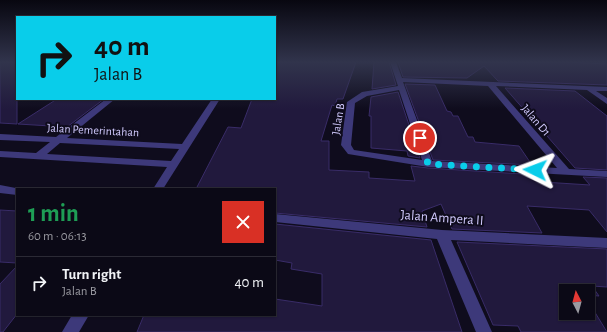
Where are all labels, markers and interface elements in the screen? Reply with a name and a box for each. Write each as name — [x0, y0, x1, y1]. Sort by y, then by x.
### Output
icon: right — [28, 32, 80, 84]
text: 40 m — [94, 33, 150, 61]
text: Jalan B — [94, 66, 142, 84]
street label: Jalan B — [330, 102, 346, 136]
street label: Jalan D1 — [519, 102, 553, 138]
pin — [403, 121, 437, 155]
street label: Jalan Pemerintahan — [47, 122, 139, 138]
icon: arrive — [409, 127, 431, 149]
position arrow — [514, 149, 556, 191]
button: close — [222, 201, 264, 243]
text: 1 min — [28, 202, 79, 226]
street label: Jalan Ampera II — [400, 208, 484, 228]
text: 60 m · 06:13 — [28, 230, 87, 243]
text: Turn right — [62, 267, 121, 282]
icon: right — [28, 272, 50, 294]
text: 40 m — [234, 275, 264, 290]
north arrow — [559, 284, 595, 320]
map controls — [559, 284, 595, 320]
text: Jalan B — [62, 285, 97, 298]

